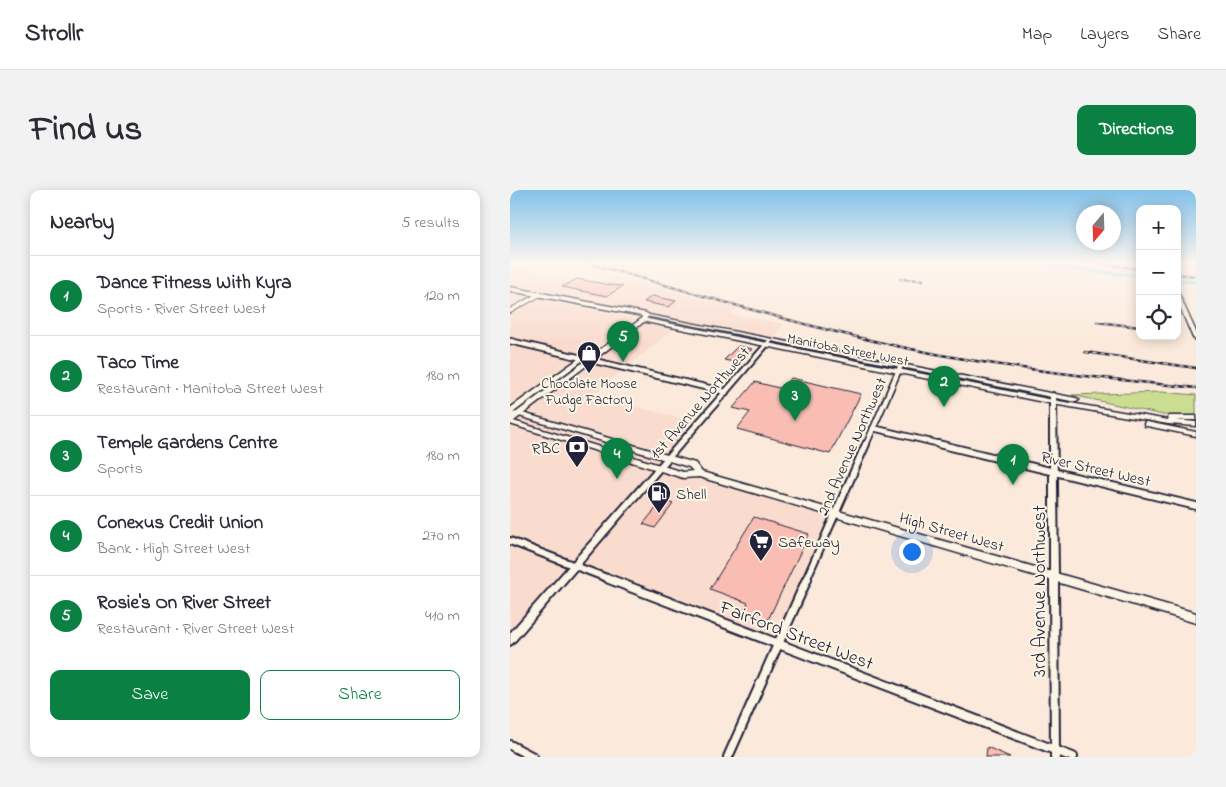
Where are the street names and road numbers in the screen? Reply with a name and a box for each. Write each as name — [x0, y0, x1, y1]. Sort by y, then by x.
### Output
street label: Manitoba Street West — [785, 328, 910, 373]
street label: 1st Avenue Northwest — [645, 341, 757, 465]
street label: 2nd Avenue Northwest — [812, 373, 894, 520]
street label: River Street West — [1038, 446, 1153, 494]
street label: 3rd Avenue Northwest — [1027, 505, 1054, 677]
street label: High Street West — [896, 507, 1007, 559]
street label: Fairford Street West — [714, 594, 877, 678]

